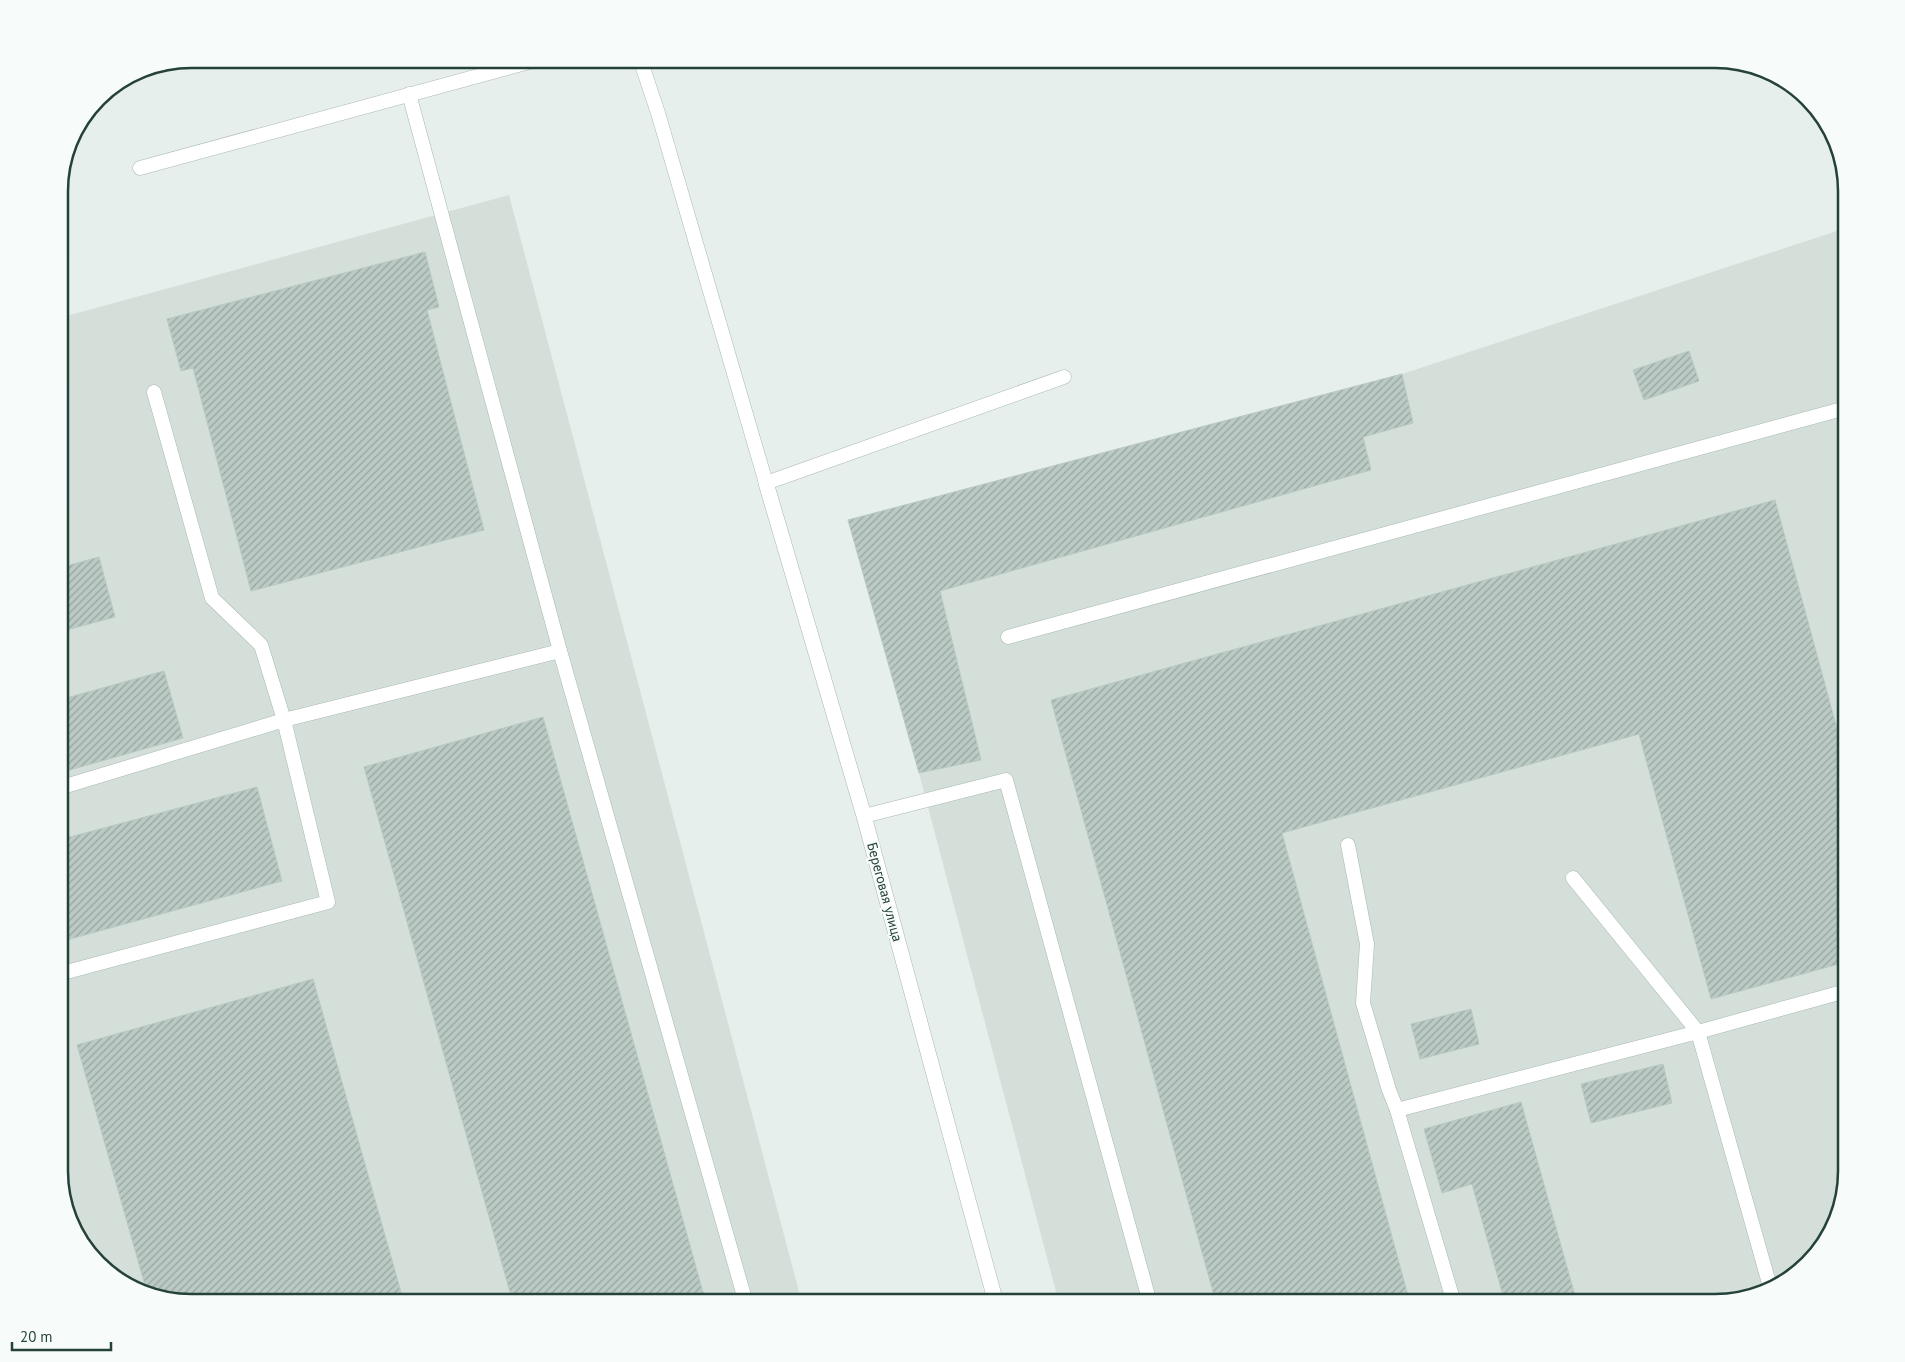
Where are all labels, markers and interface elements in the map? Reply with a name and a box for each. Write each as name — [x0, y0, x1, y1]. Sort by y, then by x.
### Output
street label: Береговая улица — [863, 840, 907, 944]
scale bar — [12, 1320, 111, 1352]
text: 20 m — [20, 1327, 53, 1346]

